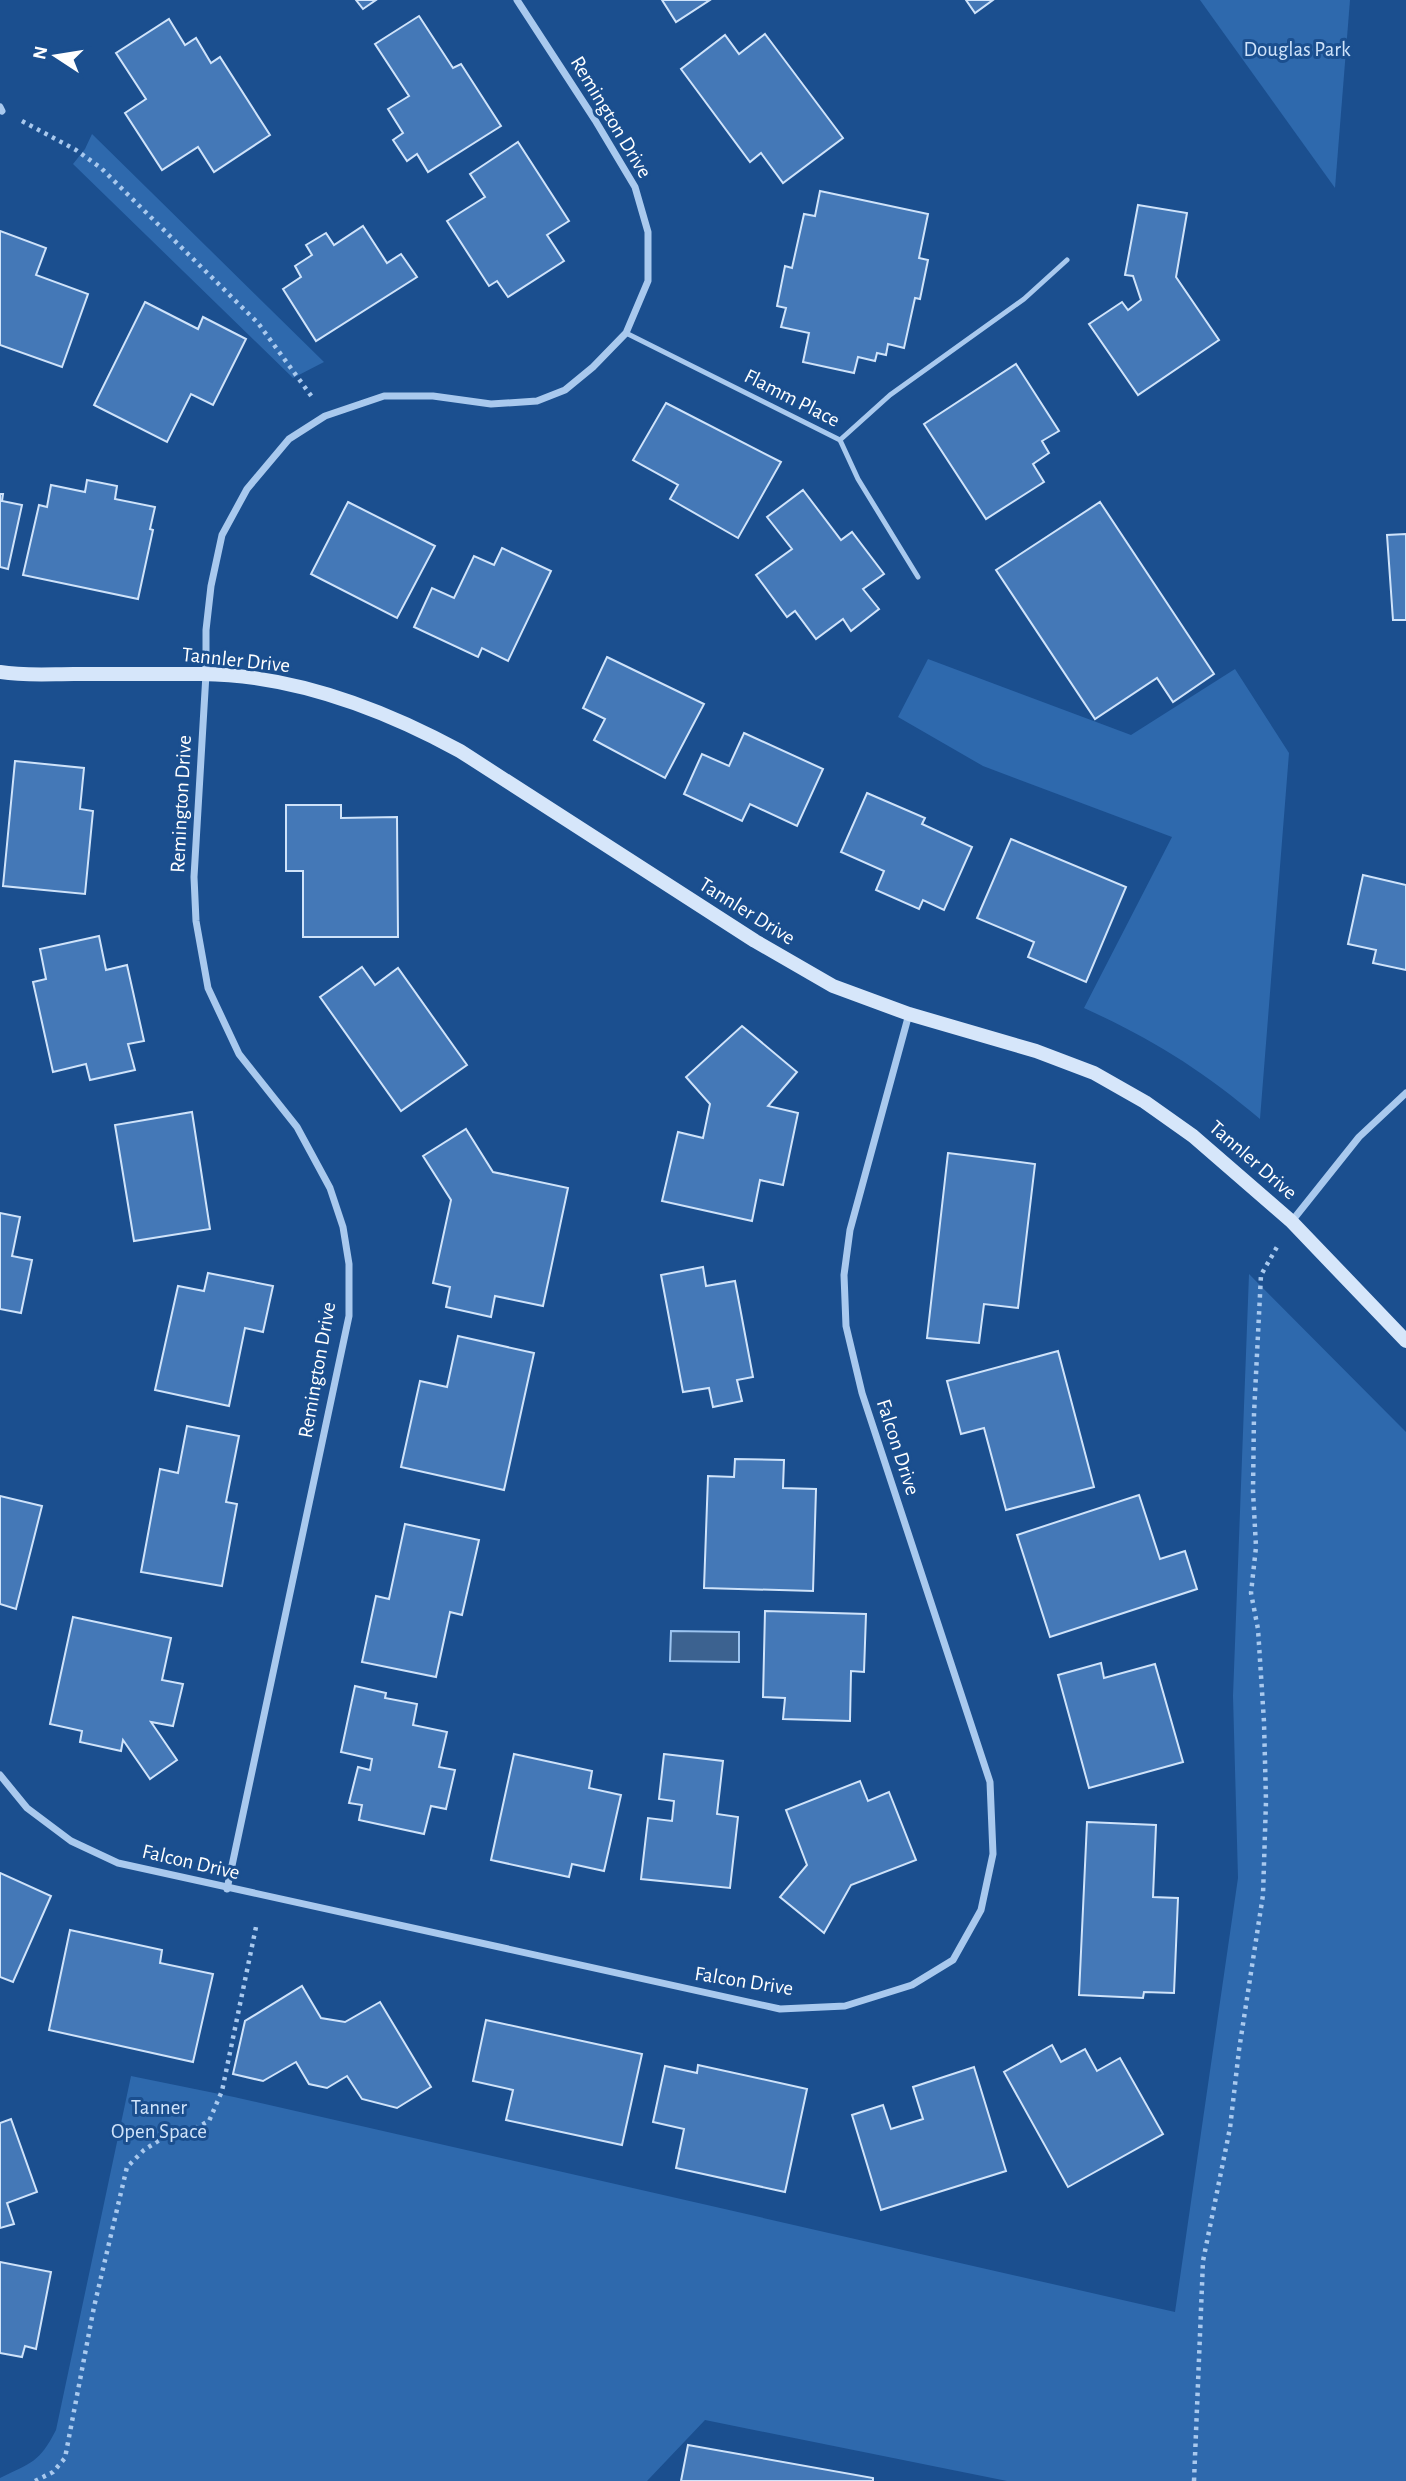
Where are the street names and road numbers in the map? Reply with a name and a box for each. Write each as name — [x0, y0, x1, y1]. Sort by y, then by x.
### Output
street label: Remington Drive — [566, 52, 656, 182]
street label: Flamm Place — [741, 365, 843, 431]
street label: Tannler Drive — [181, 644, 291, 676]
street label: Remington Drive — [167, 735, 195, 873]
street label: Tannler Drive — [695, 873, 799, 949]
street label: Tannler Drive — [1205, 1116, 1301, 1204]
street label: Remington Drive — [295, 1300, 339, 1440]
street label: Falcon Drive — [873, 1396, 923, 1498]
street label: Falcon Drive — [140, 1841, 242, 1883]
street label: Falcon Drive — [693, 1963, 795, 1999]

